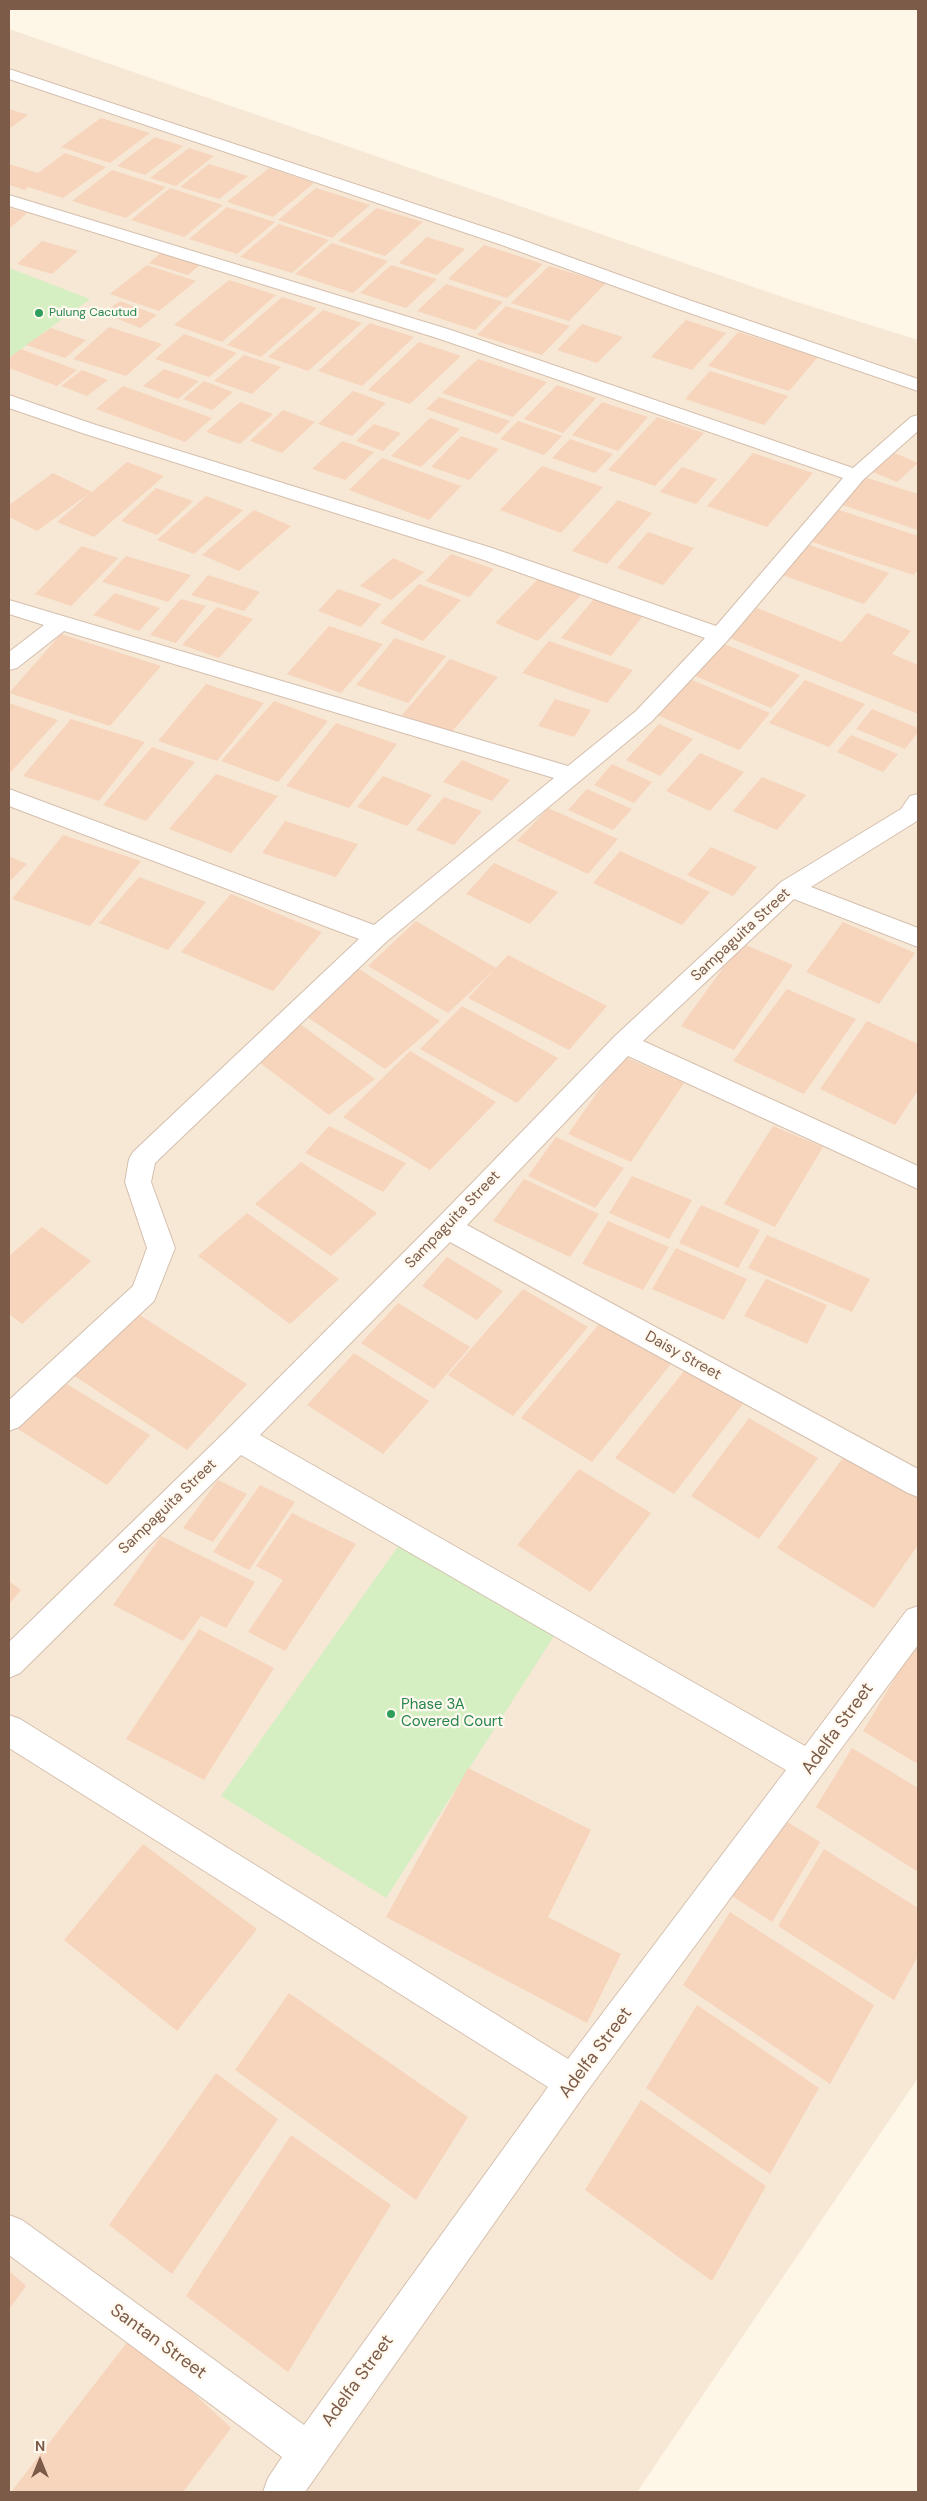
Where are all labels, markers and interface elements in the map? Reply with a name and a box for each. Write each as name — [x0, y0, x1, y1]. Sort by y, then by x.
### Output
place label: Pulung Cacutud — [49, 306, 137, 320]
marker: Pulung Cacutud — [33, 307, 45, 319]
street label: Sampaguita Street — [688, 884, 794, 986]
street label: Sampaguita Street — [402, 1167, 504, 1273]
street label: Daisy Street — [642, 1328, 724, 1384]
street label: Sampaguita Street — [115, 1456, 221, 1558]
street label: Adelfa Street — [797, 1679, 879, 1779]
place label: Phase 3A Covered Court — [401, 1696, 503, 1731]
marker: Phase 3A Covered Court — [385, 1708, 397, 1720]
street label: Adelfa Street — [555, 2003, 637, 2103]
street label: Santan Street — [106, 2300, 210, 2384]
street label: Adelfa Street — [317, 2331, 399, 2431]
north arrow — [15, 2436, 65, 2486]
text: N — [35, 2437, 45, 2455]

